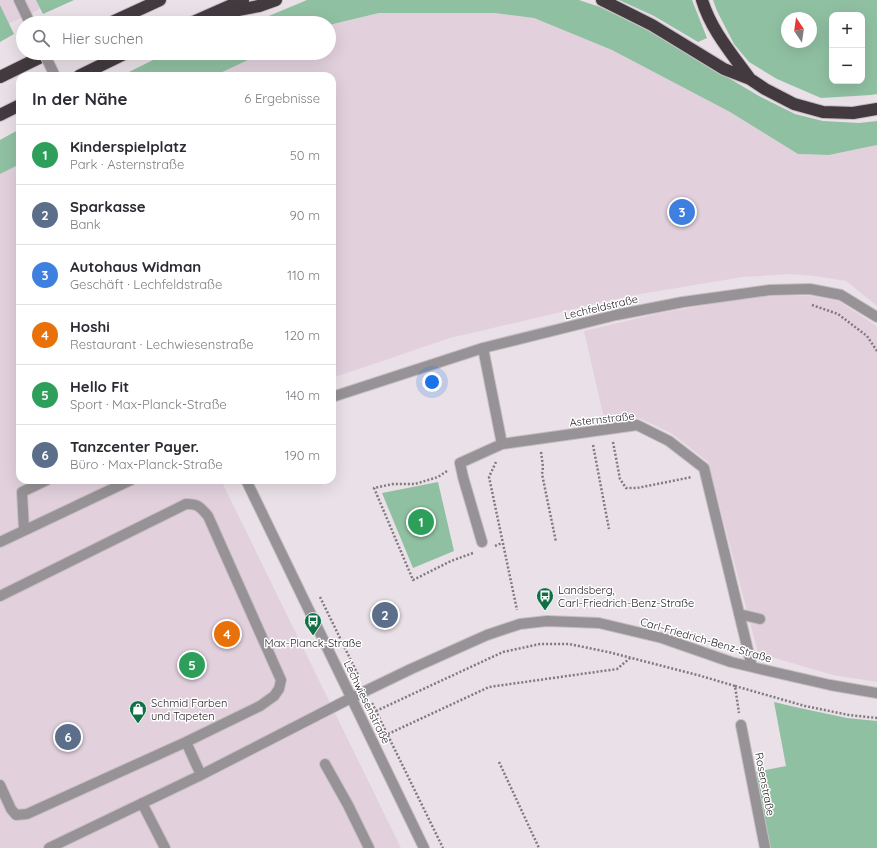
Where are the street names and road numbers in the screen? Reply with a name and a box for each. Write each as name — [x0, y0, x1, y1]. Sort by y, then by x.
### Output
street label: Lechfeldstraße — [563, 292, 639, 322]
street label: Asternstraße — [569, 409, 635, 429]
street label: Carl-Friedrich-Benz-Straße — [639, 615, 773, 665]
street label: Lechwiesenstraße — [341, 658, 393, 746]
street label: Rosenstraße — [752, 751, 778, 817]

